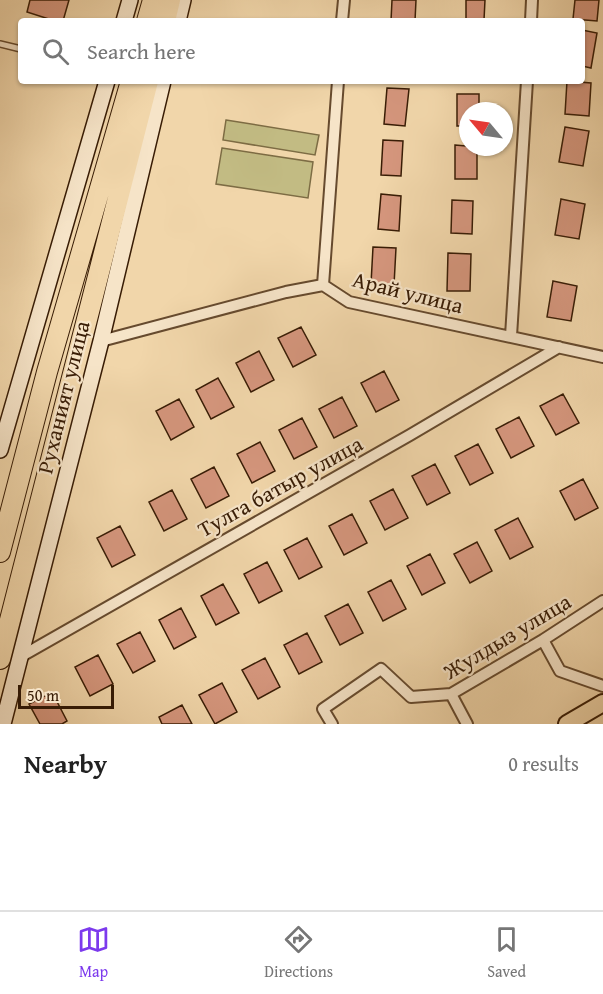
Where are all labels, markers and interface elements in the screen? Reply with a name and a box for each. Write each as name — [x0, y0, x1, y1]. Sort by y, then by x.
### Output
search box — [18, 18, 585, 84]
icon: search — [39, 35, 72, 68]
text: Search here — [87, 35, 196, 67]
north arrow — [459, 102, 513, 156]
street label: Арай улица — [349, 263, 467, 321]
street label: Руханият улица — [29, 317, 98, 477]
street label: Тулга батыр улица — [192, 427, 369, 545]
street label: Жулдыз улица — [436, 585, 577, 687]
scale bar — [18, 682, 114, 710]
text: 50 m — [27, 683, 59, 707]
text: Nearby — [24, 744, 107, 783]
text: 0 results — [508, 749, 579, 778]
tab: Map — [77, 923, 110, 983]
tab: Directions — [264, 923, 333, 983]
tab: Saved — [487, 923, 526, 983]

